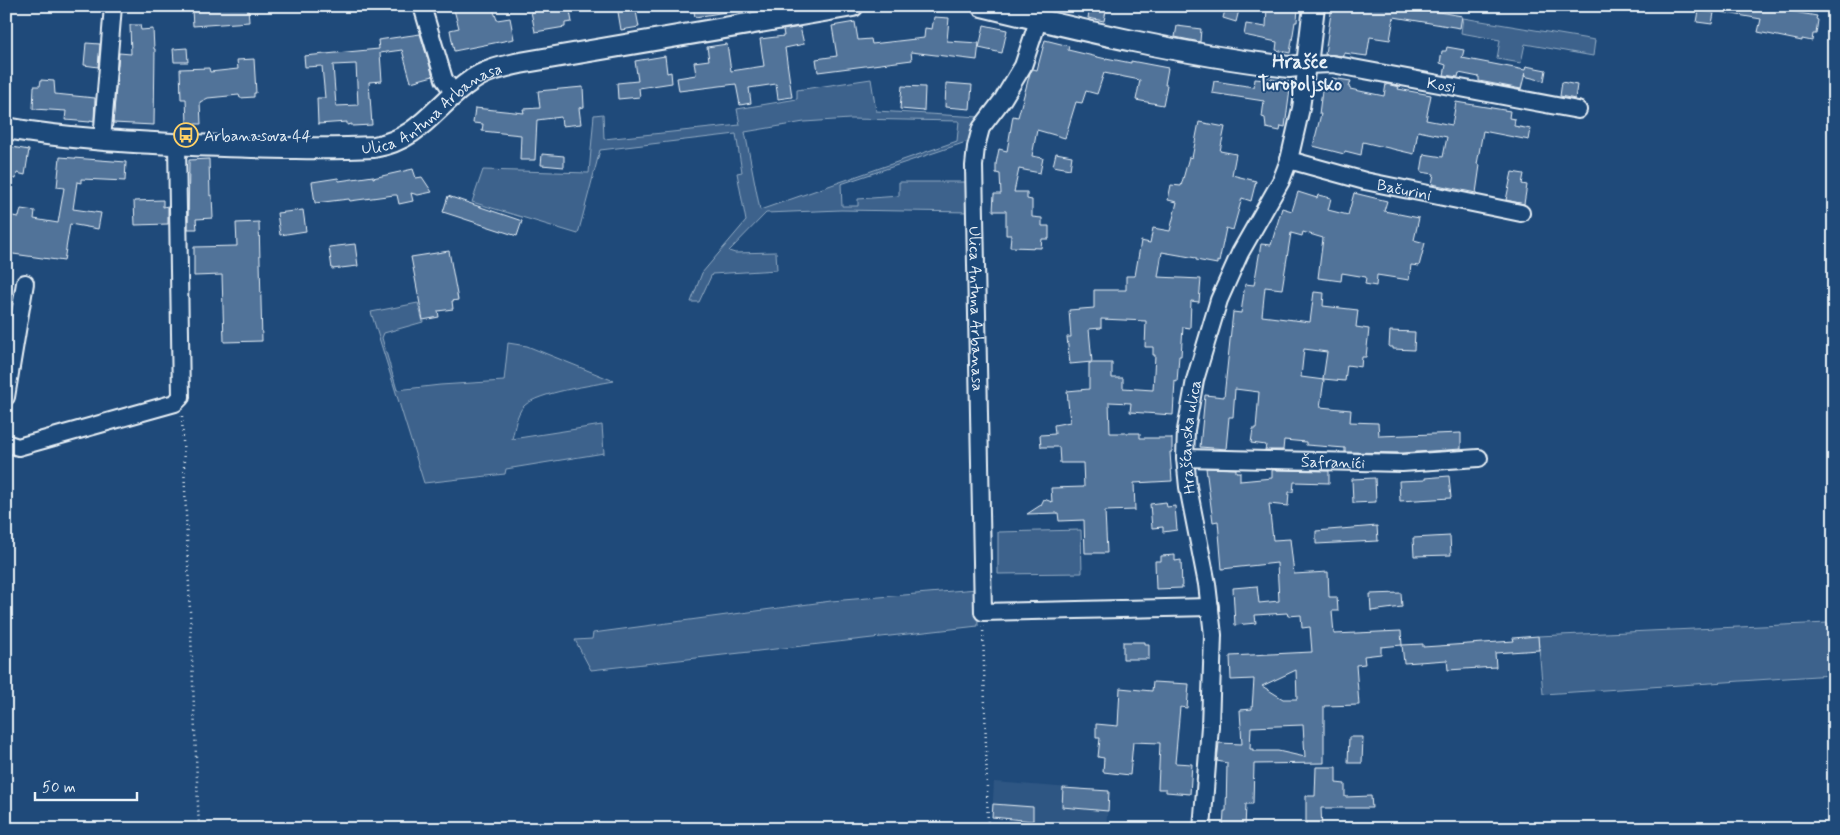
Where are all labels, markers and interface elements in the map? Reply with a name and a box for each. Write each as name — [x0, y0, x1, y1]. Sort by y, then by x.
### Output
district label: Hrašće Turopoljsko — [1258, 50, 1342, 98]
street label: Ulica Antuna Arbanasa — [361, 59, 505, 160]
street label: Kosi — [1425, 73, 1457, 99]
bus stop icon: Arbanasova 44 — [173, 122, 199, 148]
place label: Arbanasova 44 — [204, 126, 311, 147]
street label: Bačurini — [1375, 175, 1433, 206]
street label: Ulica Antuna Arbanasa — [963, 226, 988, 392]
street label: Hrašćanska ulica — [1176, 378, 1207, 496]
street label: Šafranići — [1301, 452, 1366, 474]
scale bar — [35, 770, 138, 802]
text: 50 m — [42, 778, 76, 798]

